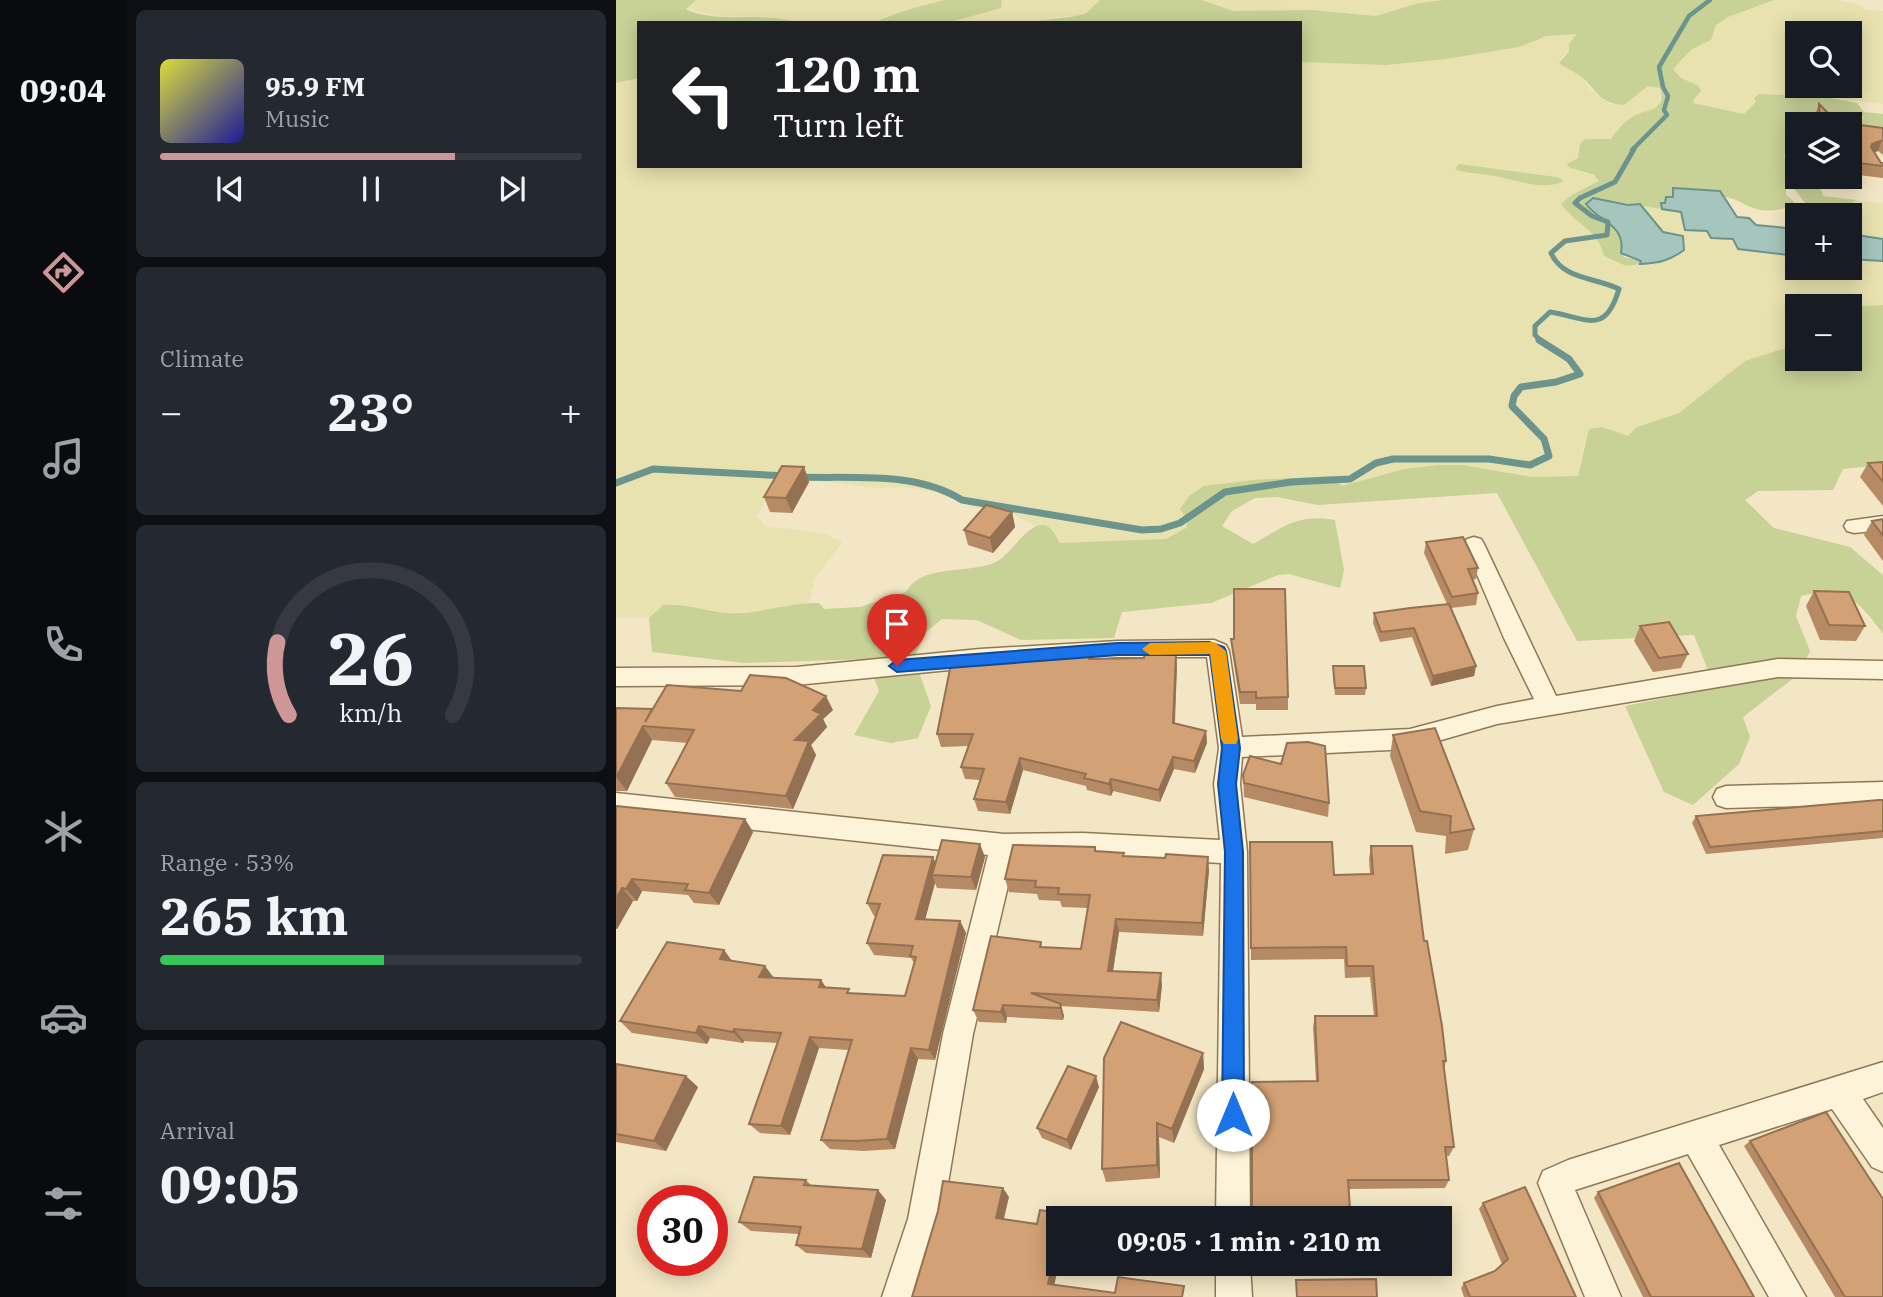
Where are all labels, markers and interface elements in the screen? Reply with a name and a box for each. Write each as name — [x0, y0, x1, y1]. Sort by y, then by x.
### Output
map controls — [1785, 21, 1862, 371]
button: search — [1785, 21, 1862, 98]
text: 120 m — [773, 42, 920, 105]
icon: left — [658, 49, 749, 140]
text: 09:04 — [20, 69, 106, 111]
text: 95.9 FM — [265, 69, 365, 103]
text: Music — [265, 103, 330, 133]
text: Turn left — [773, 104, 904, 146]
button: layers — [1785, 112, 1862, 189]
icon: previous — [211, 170, 249, 208]
icon: pause — [352, 170, 390, 208]
icon: next — [493, 170, 531, 208]
button: + — [1785, 203, 1862, 280]
icon: directions — [39, 248, 88, 297]
button: − — [1785, 294, 1862, 371]
text: Climate — [160, 343, 244, 373]
text: 23° — [328, 378, 414, 445]
text: − — [160, 387, 183, 436]
text: + — [559, 387, 582, 436]
icon: music — [39, 434, 88, 483]
pin — [867, 594, 927, 666]
icon: arrive — [878, 605, 916, 643]
text: 26 — [327, 610, 415, 705]
icon: phone — [39, 620, 88, 669]
text: km/h — [339, 695, 403, 728]
icon: climate — [39, 807, 88, 856]
text: Range · 53% — [160, 847, 294, 877]
text: 265 km — [160, 882, 349, 949]
icon: car — [39, 993, 88, 1042]
position arrow — [1196, 1078, 1270, 1152]
text: Arrival — [160, 1115, 235, 1145]
text: 09:05 — [160, 1150, 301, 1217]
icon: filters — [39, 1179, 88, 1228]
speed limit sign: 30 — [637, 1185, 728, 1276]
text: 09:05 · 1 min · 210 m — [1117, 1224, 1381, 1258]

